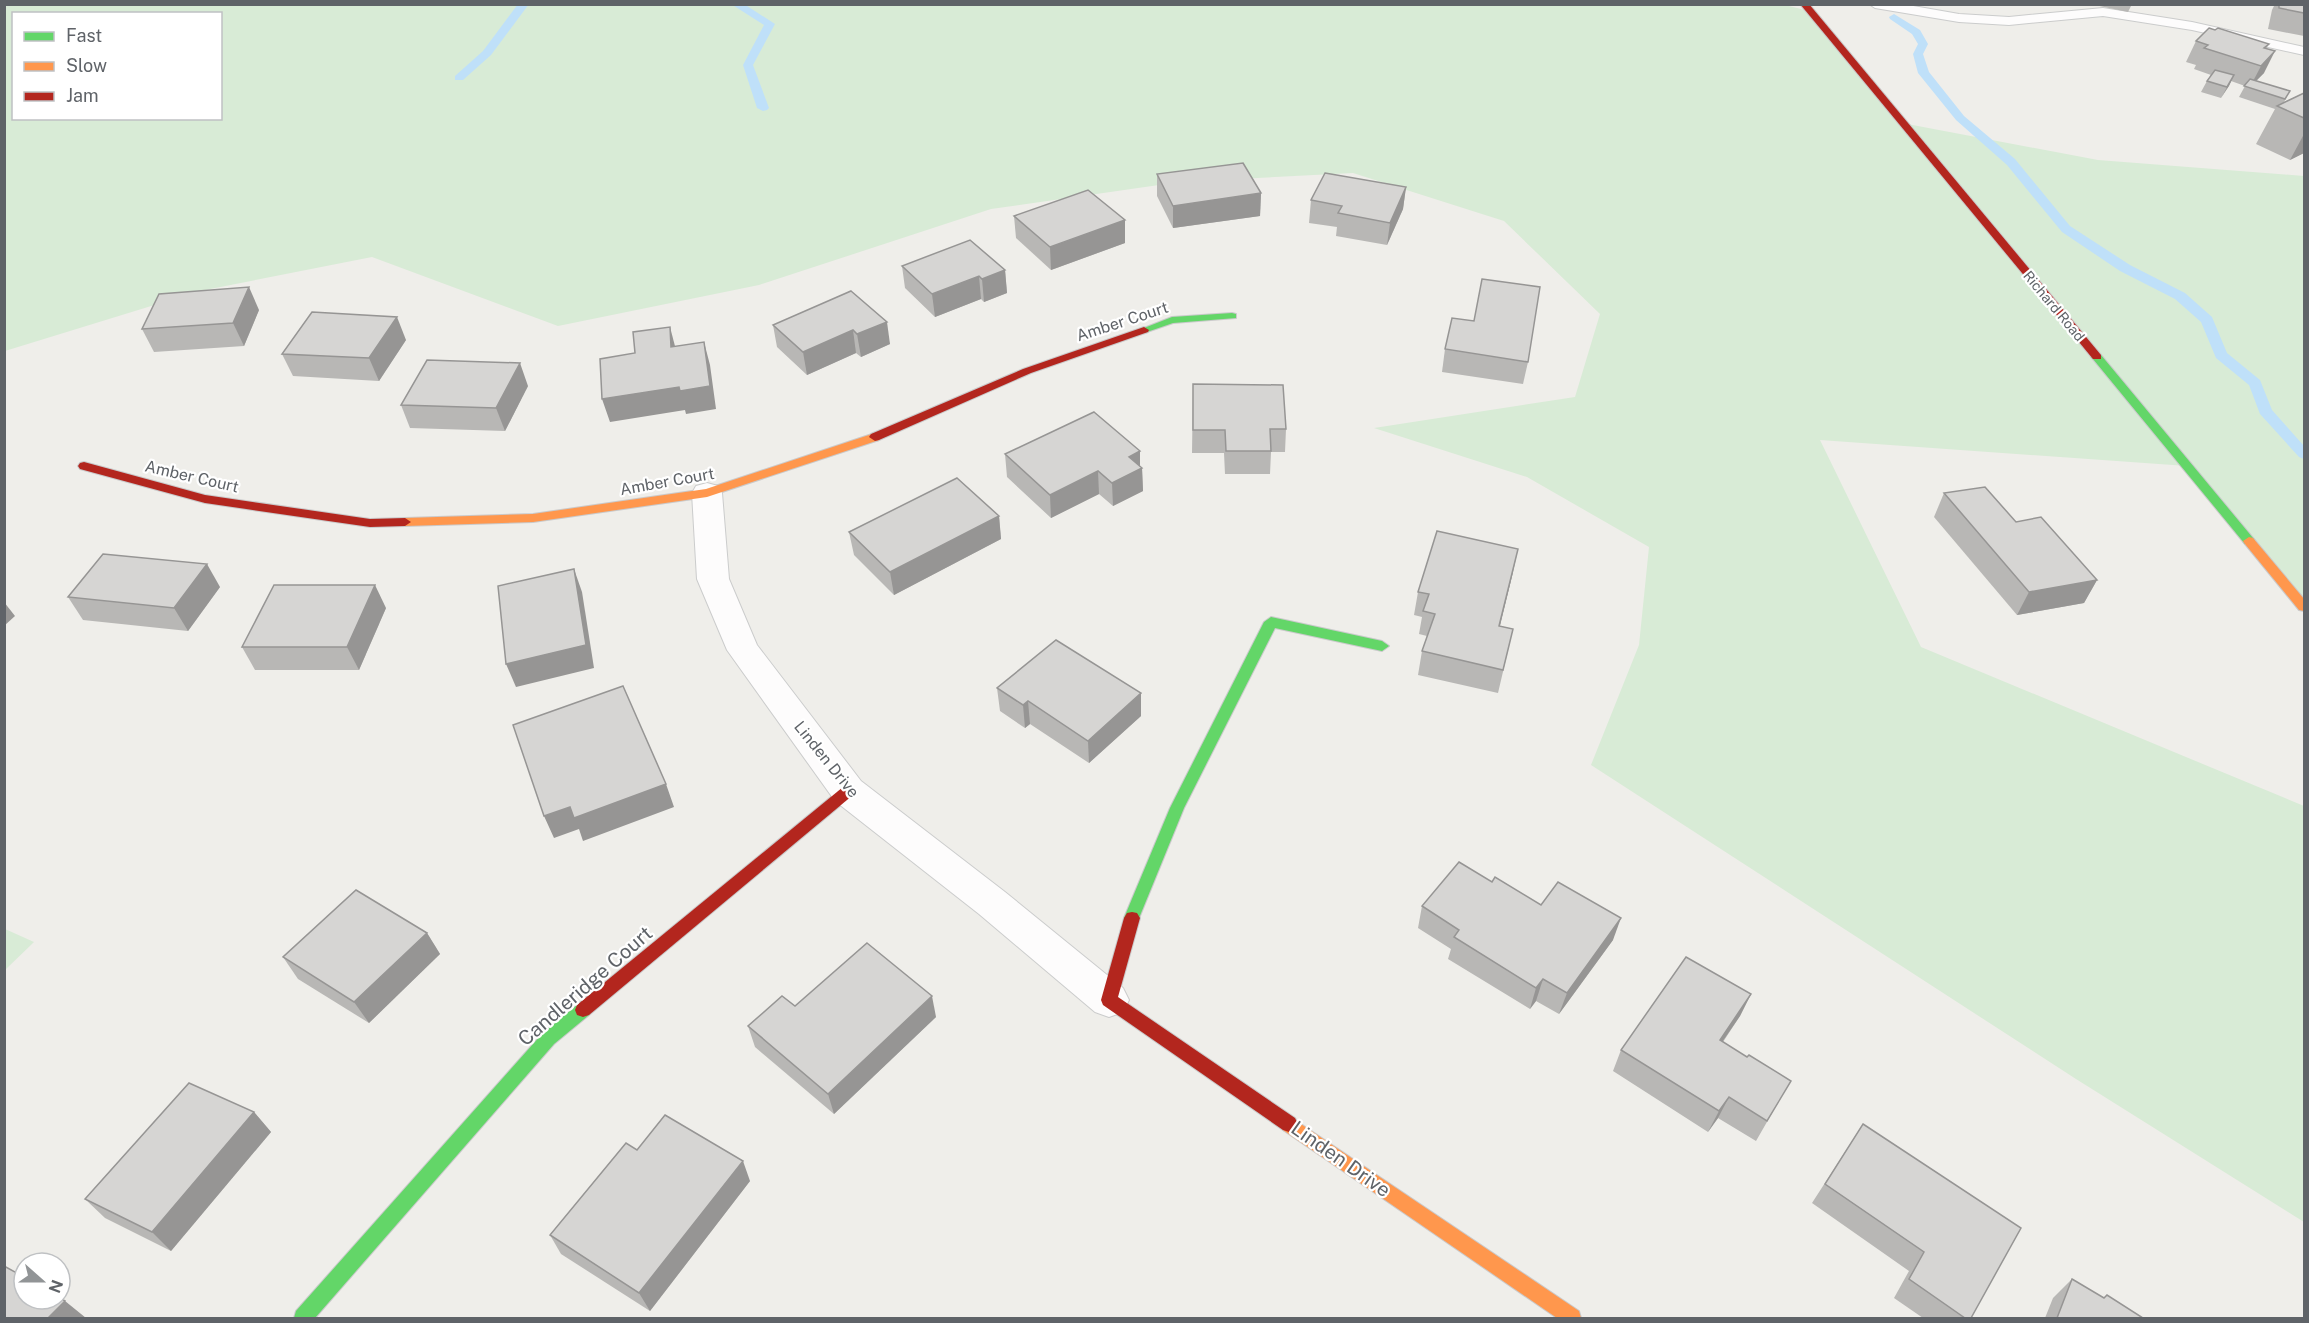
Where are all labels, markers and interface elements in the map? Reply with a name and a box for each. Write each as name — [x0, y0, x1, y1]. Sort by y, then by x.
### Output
legend — [12, 12, 222, 120]
text: Fast — [66, 25, 102, 46]
text: Slow — [66, 55, 107, 76]
text: Jam — [66, 85, 99, 106]
street label: Richard Road — [2020, 268, 2088, 344]
street label: Amber Court — [1074, 298, 1171, 345]
street label: Amber Court — [143, 456, 241, 496]
street label: Amber Court — [618, 464, 716, 499]
street label: Linden Drive — [790, 717, 863, 801]
street label: Candleridge Court — [513, 921, 657, 1051]
street label: Linden Drive — [1287, 1116, 1395, 1202]
north arrow — [12, 1251, 72, 1311]
text: N — [44, 1277, 67, 1295]

